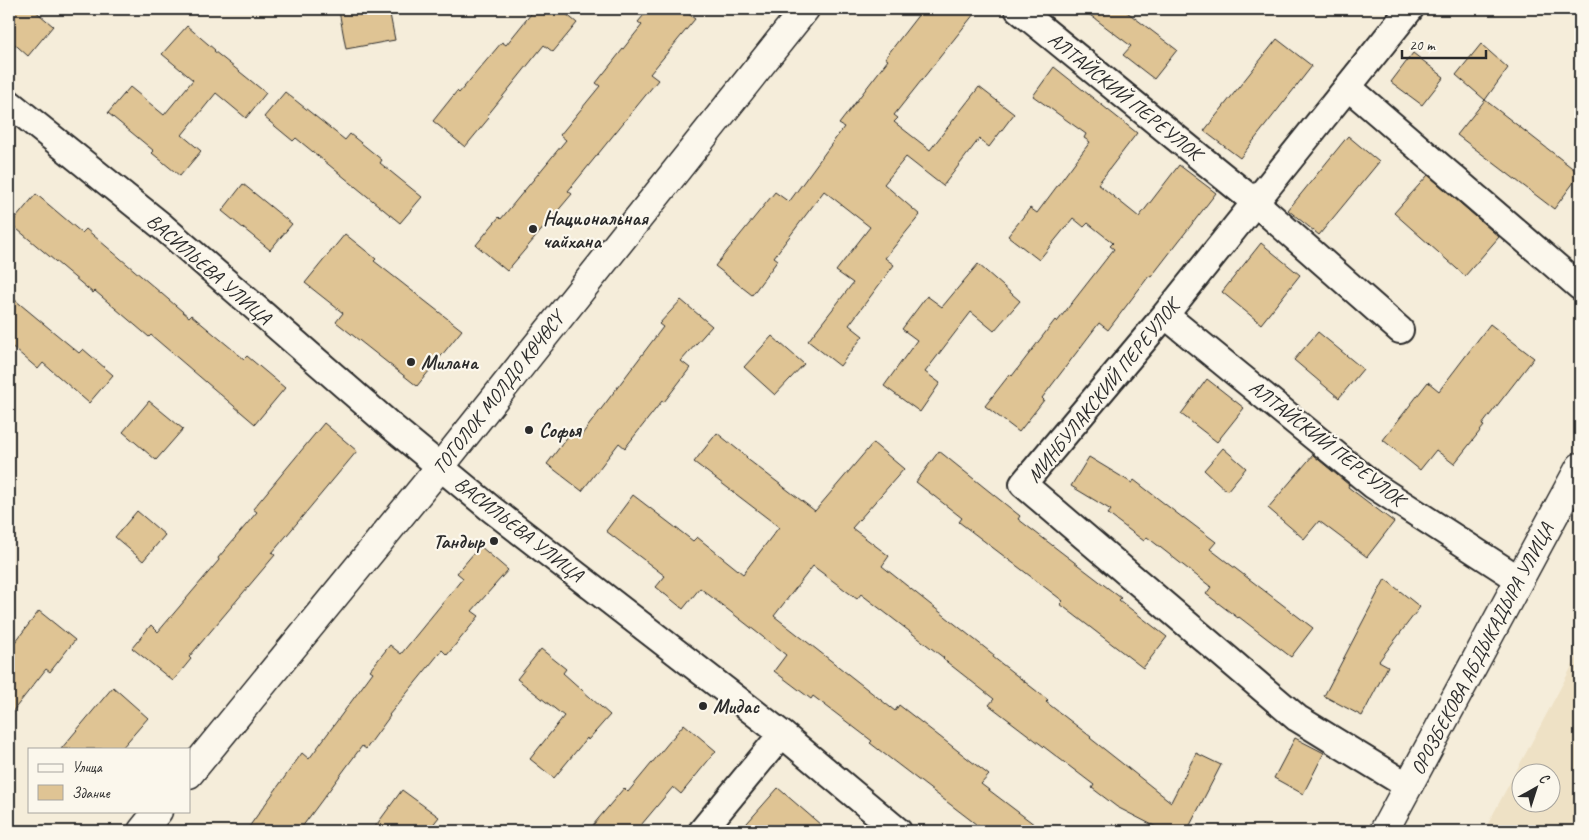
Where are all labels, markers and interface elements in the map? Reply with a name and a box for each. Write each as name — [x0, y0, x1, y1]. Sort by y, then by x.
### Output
street label: АЛТАЙСКИЙ ПЕРЕУЛОК — [1043, 26, 1210, 168]
scale bar — [1402, 28, 1485, 60]
text: 20 m — [1409, 36, 1436, 55]
place label: Национальная чайхана — [543, 206, 649, 254]
street label: ВАСИЛЬЕВА УЛИЦА — [142, 208, 277, 330]
marker: Национальная чайхана — [527, 223, 539, 235]
street label: МИНБУЛАКСКИЙ ПЕРЕУЛОК — [1021, 291, 1187, 488]
street label: ТОГОЛОК МОЛДО КӨЧӨСҮ — [427, 304, 572, 479]
place label: Милана — [421, 350, 480, 375]
marker: Милана — [405, 356, 417, 368]
street label: АЛТАЙСКИЙ ПЕРЕУЛОК — [1244, 375, 1413, 514]
place label: Софья — [539, 418, 583, 443]
marker: Софья — [523, 424, 535, 436]
street label: ВАСИЛЬЕВА УЛИЦА — [450, 471, 589, 588]
street label: ОРОЗБЕКОВА АБДЫКАДЫРА УЛИЦА — [1405, 518, 1560, 779]
place label: Тандыр — [433, 529, 485, 554]
marker: Тандыр — [488, 535, 500, 547]
place label: Мидас — [713, 694, 760, 719]
marker: Мидас — [697, 700, 709, 712]
legend — [28, 748, 190, 812]
text: Улица — [72, 758, 103, 777]
north arrow — [1512, 762, 1562, 812]
text: С — [1536, 770, 1554, 788]
text: Здание — [72, 784, 111, 803]

